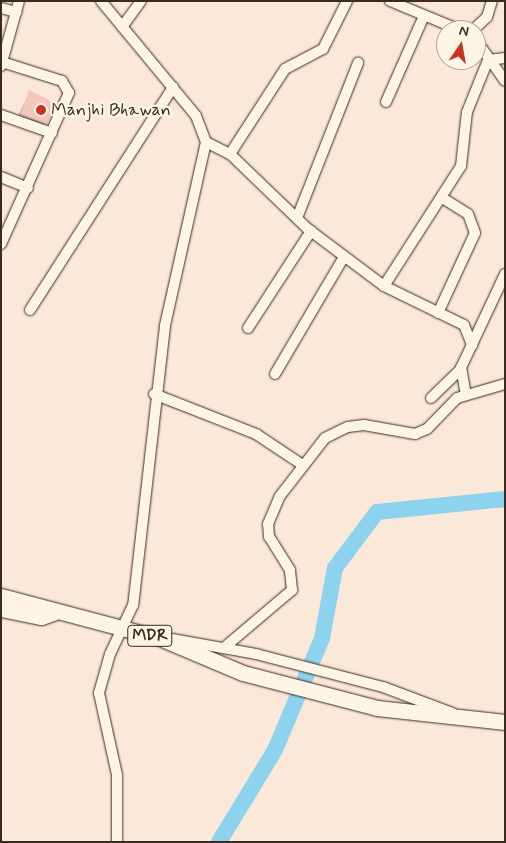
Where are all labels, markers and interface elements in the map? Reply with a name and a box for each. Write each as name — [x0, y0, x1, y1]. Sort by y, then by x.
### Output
north arrow — [436, 20, 486, 70]
text: N — [457, 22, 470, 41]
place label: Manjhi Bhawan — [51, 99, 171, 121]
marker: Manjhi Bhawan — [35, 104, 47, 116]
road number: MDR — [126, 622, 174, 650]

